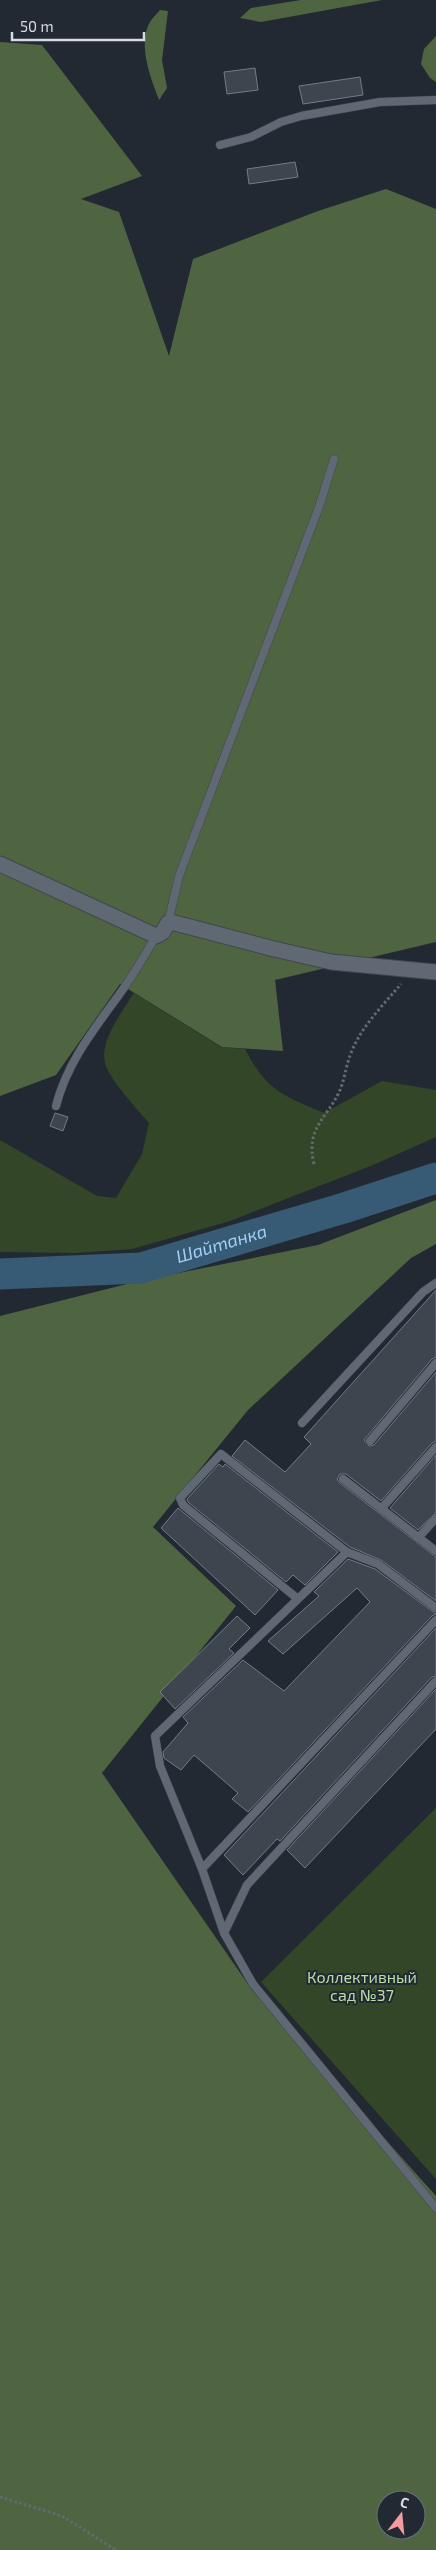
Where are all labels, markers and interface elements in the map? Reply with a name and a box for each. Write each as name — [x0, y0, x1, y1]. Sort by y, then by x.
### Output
scale bar — [12, 10, 145, 42]
text: 50 m — [20, 17, 54, 35]
water label: Шайтанка — [173, 1219, 269, 1267]
park label: Коллективный сад №37 — [307, 1967, 417, 2004]
north arrow — [376, 2490, 426, 2540]
text: С — [398, 2493, 411, 2511]

